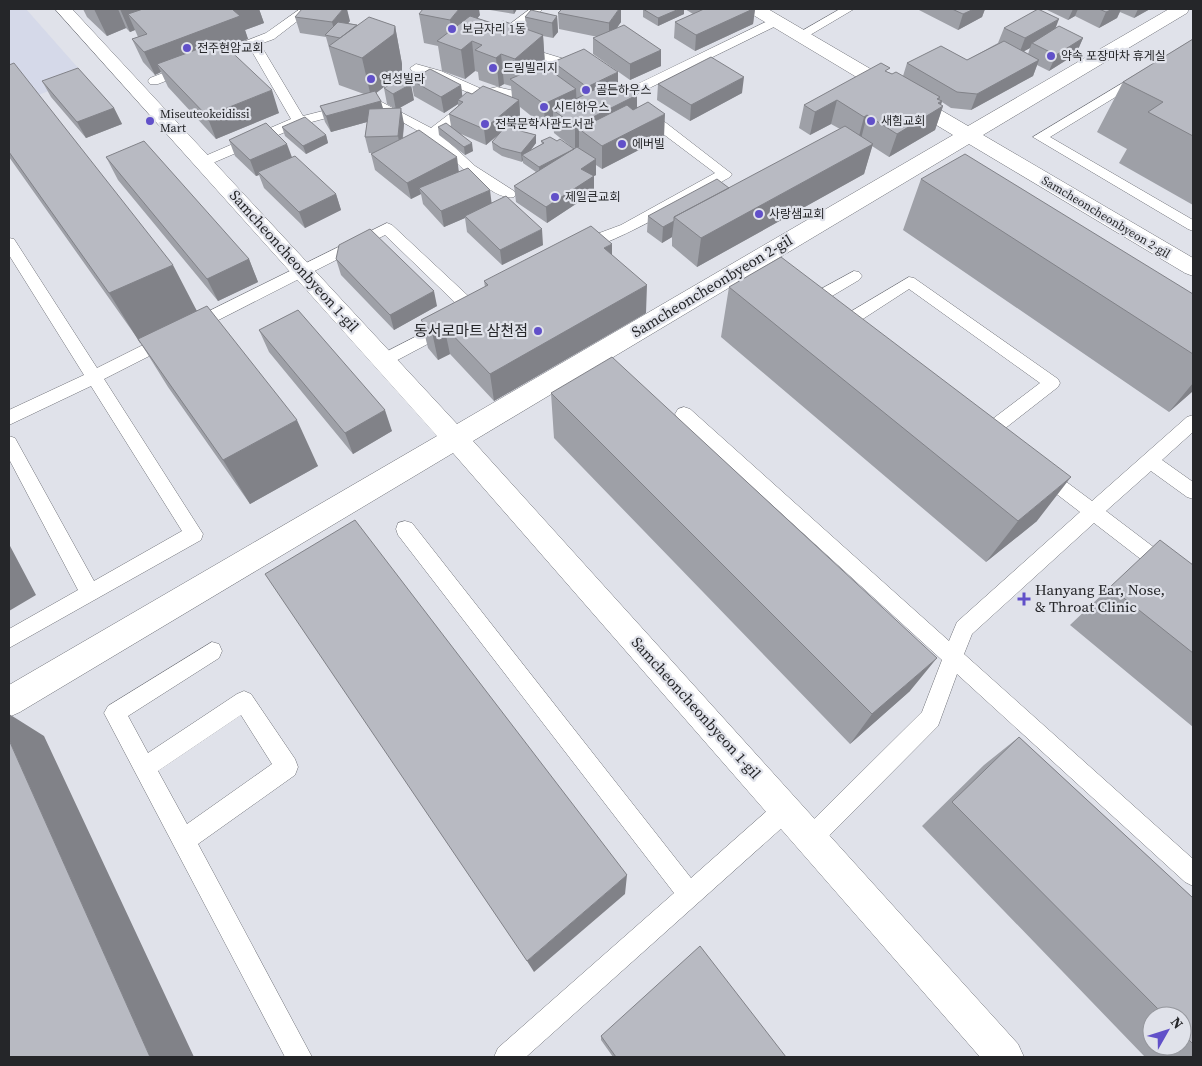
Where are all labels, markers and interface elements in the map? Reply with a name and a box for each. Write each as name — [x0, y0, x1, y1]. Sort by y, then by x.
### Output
place label: 보금자리 1동 — [462, 21, 526, 37]
marker: 보금자리 1동 — [446, 23, 458, 35]
place label: 전주현암교회 — [197, 40, 263, 56]
marker: 전주현암교회 — [181, 42, 193, 54]
place label: 약속 포장마차 휴게실 — [1061, 48, 1166, 64]
marker: 약속 포장마차 휴게실 — [1045, 50, 1057, 62]
place label: 드림빌리지 — [503, 60, 558, 76]
marker: 드림빌리지 — [487, 62, 499, 74]
place label: 연성빌라 — [381, 71, 425, 87]
marker: 연성빌라 — [365, 73, 377, 85]
place label: 골든하우스 — [596, 82, 651, 98]
marker: 골든하우스 — [580, 84, 592, 96]
place label: 시티하우스 — [554, 99, 609, 115]
marker: 시티하우스 — [538, 101, 550, 113]
place label: Miseuteokeidissi Mart — [160, 106, 250, 136]
place label: 새힘교회 — [881, 113, 925, 129]
marker: Miseuteokeidissi Mart — [144, 115, 156, 127]
marker: 새힘교회 — [865, 115, 877, 127]
place label: 전북문학사관도서관 — [495, 116, 594, 132]
marker: 전북문학사관도서관 — [479, 118, 491, 130]
place label: 에버빌 — [632, 136, 665, 152]
marker: 에버빌 — [616, 138, 628, 150]
street label: Samcheoncheonbyeon 2-gil — [1039, 172, 1174, 262]
street label: Samcheoncheonbyeon 1-gil — [225, 185, 364, 337]
place label: 제일큰교회 — [565, 189, 620, 205]
marker: 제일큰교회 — [549, 191, 561, 203]
place label: 사랑샘교회 — [769, 206, 824, 222]
marker: 사랑샘교회 — [753, 208, 765, 220]
street label: Samcheoncheonbyeon 2-gil — [627, 229, 797, 342]
place label: 동서로마트 삼천점 — [414, 320, 528, 341]
marker: 동서로마트 삼천점 — [532, 325, 544, 337]
place label: Hanyang Ear, Nose, & Throat Clinic — [1035, 579, 1165, 617]
marker: Hanyang Ear, Nose, & Throat Clinic — [1017, 592, 1031, 606]
street label: Samcheoncheonbyeon 1-gil — [627, 632, 766, 784]
north arrow — [1142, 1006, 1192, 1056]
text: N — [1166, 1013, 1188, 1033]

